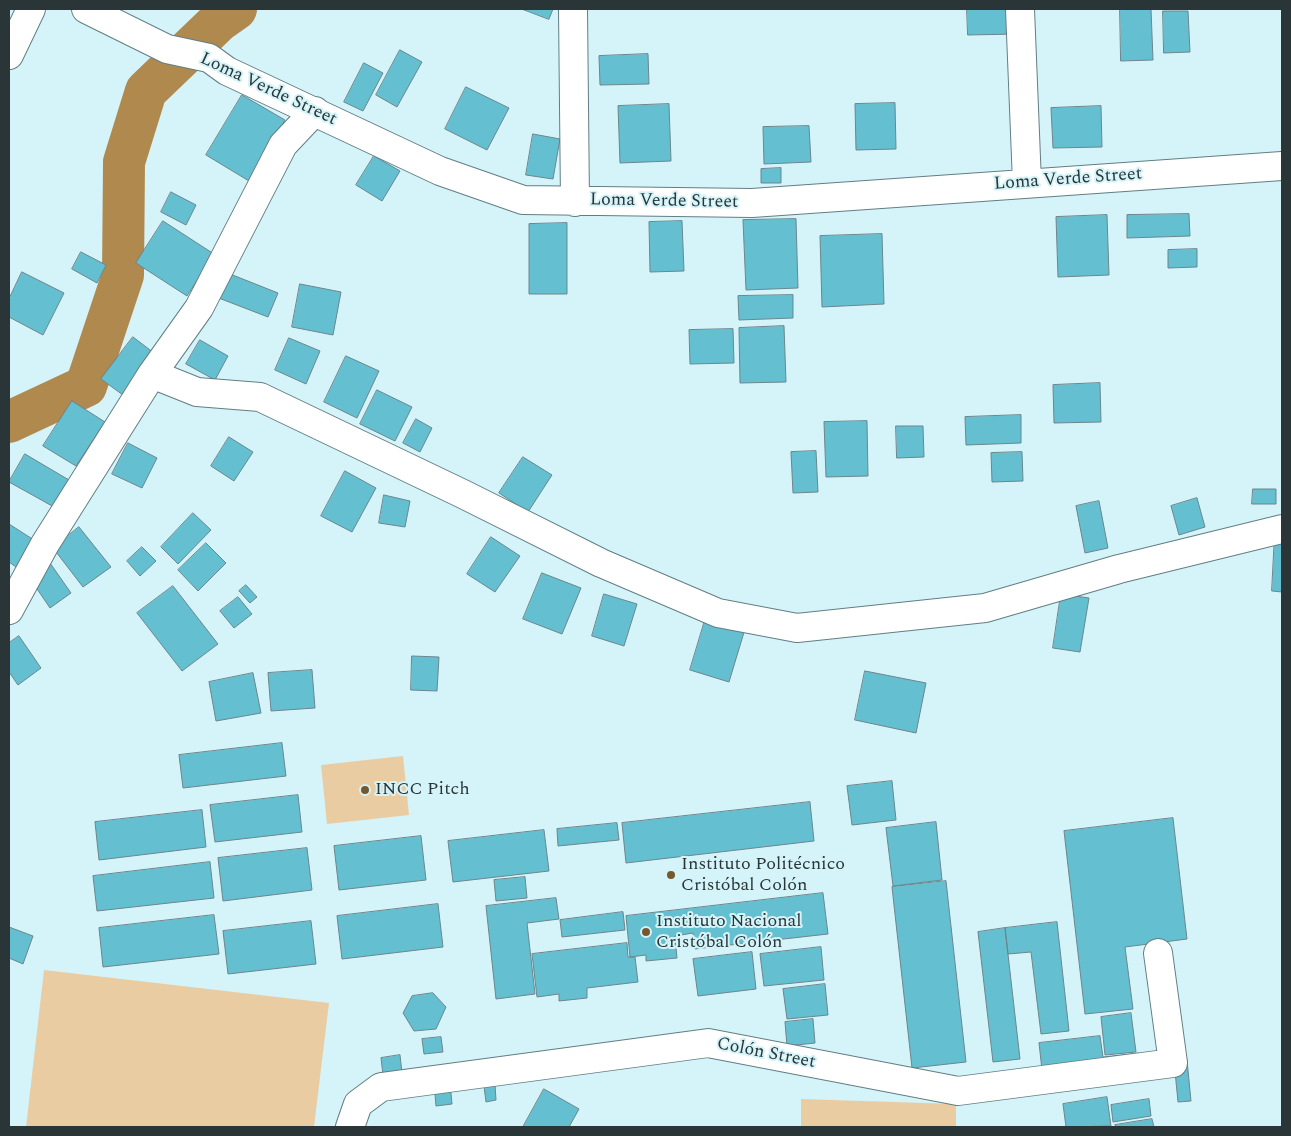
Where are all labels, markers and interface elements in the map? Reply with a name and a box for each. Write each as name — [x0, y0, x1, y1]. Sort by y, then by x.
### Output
street label: Loma Verde Street — [196, 49, 340, 131]
street label: Loma Verde Street — [993, 164, 1143, 196]
street label: Loma Verde Street — [590, 190, 738, 214]
place label: INCC Pitch — [375, 779, 470, 801]
marker: INCC Pitch — [359, 784, 371, 796]
place label: Instituto Politécnico Cristóbal Colón — [681, 854, 845, 896]
marker: Instituto Politécnico Cristóbal Colón — [665, 869, 677, 881]
place label: Instituto Nacional Cristóbal Colón — [656, 911, 802, 954]
marker: Instituto Nacional Cristóbal Colón — [640, 926, 652, 938]
street label: Colón Street — [715, 1034, 817, 1074]

